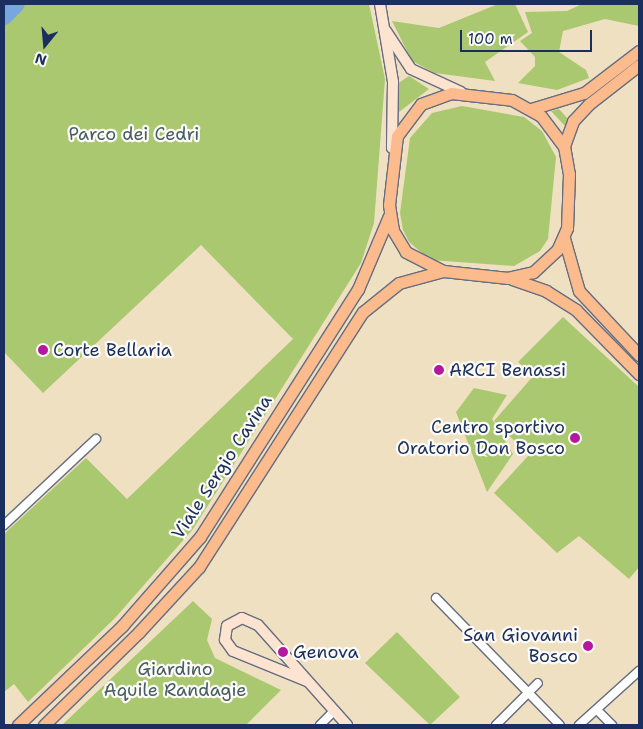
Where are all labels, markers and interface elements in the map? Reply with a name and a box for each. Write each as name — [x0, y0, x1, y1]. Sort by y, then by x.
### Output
north arrow — [20, 20, 70, 70]
scale bar — [463, 20, 596, 52]
text: 100 m — [468, 29, 513, 49]
text: N — [33, 49, 49, 70]
park label: Parco dei Cedri — [69, 123, 199, 145]
place label: Corte Bellaria — [53, 339, 172, 361]
marker: Corte Bellaria — [37, 344, 49, 356]
place label: ARCI Benassi — [449, 359, 566, 381]
marker: ARCI Benassi — [433, 364, 445, 376]
street label: Viale Sergio Cavina — [167, 391, 277, 543]
place label: Centro sportivo Oratorio Don Bosco — [397, 417, 565, 459]
marker: Centro sportivo Oratorio Don Bosco — [569, 432, 581, 444]
place label: San Giovanni Bosco — [463, 625, 578, 668]
marker: San Giovanni Bosco — [582, 640, 594, 652]
place label: Genova — [293, 641, 359, 663]
marker: Genova — [277, 646, 289, 658]
park label: Giardino Aquile Randagie — [104, 659, 246, 702]

